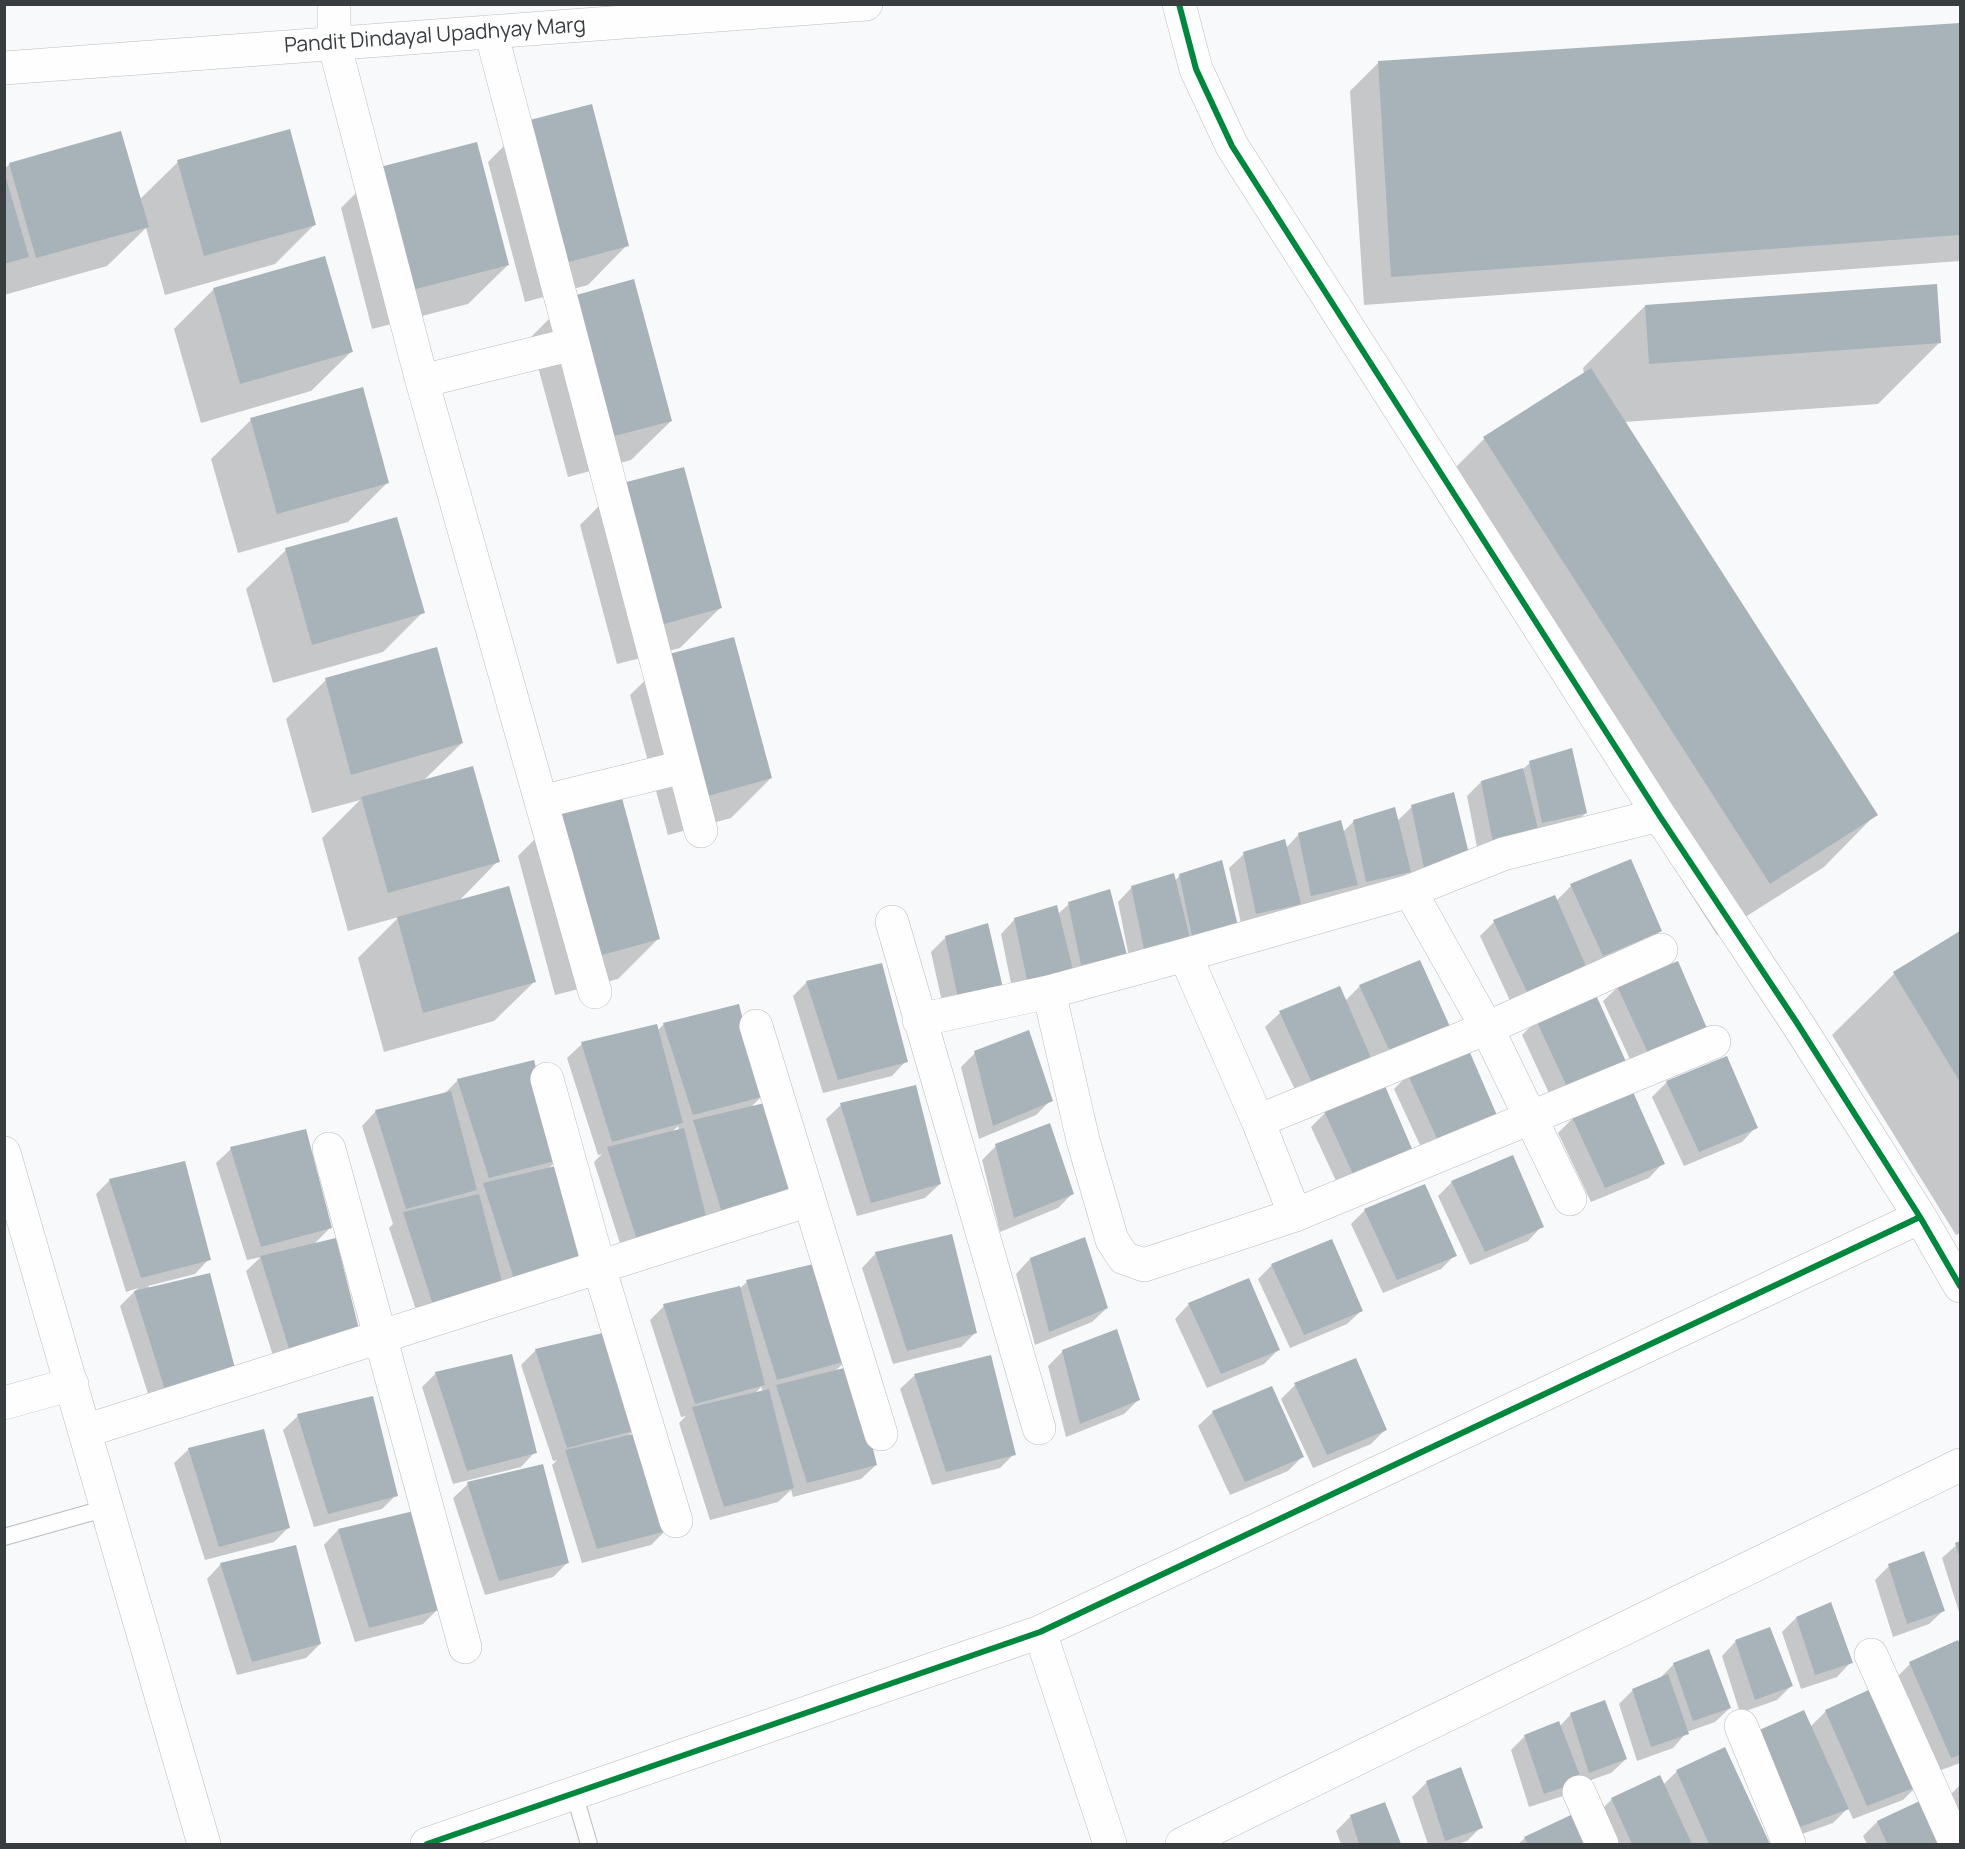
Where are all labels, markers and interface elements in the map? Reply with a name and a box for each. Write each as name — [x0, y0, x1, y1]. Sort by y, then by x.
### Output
street label: Pandit Dindayal Upadhyay Marg — [283, 13, 587, 59]

